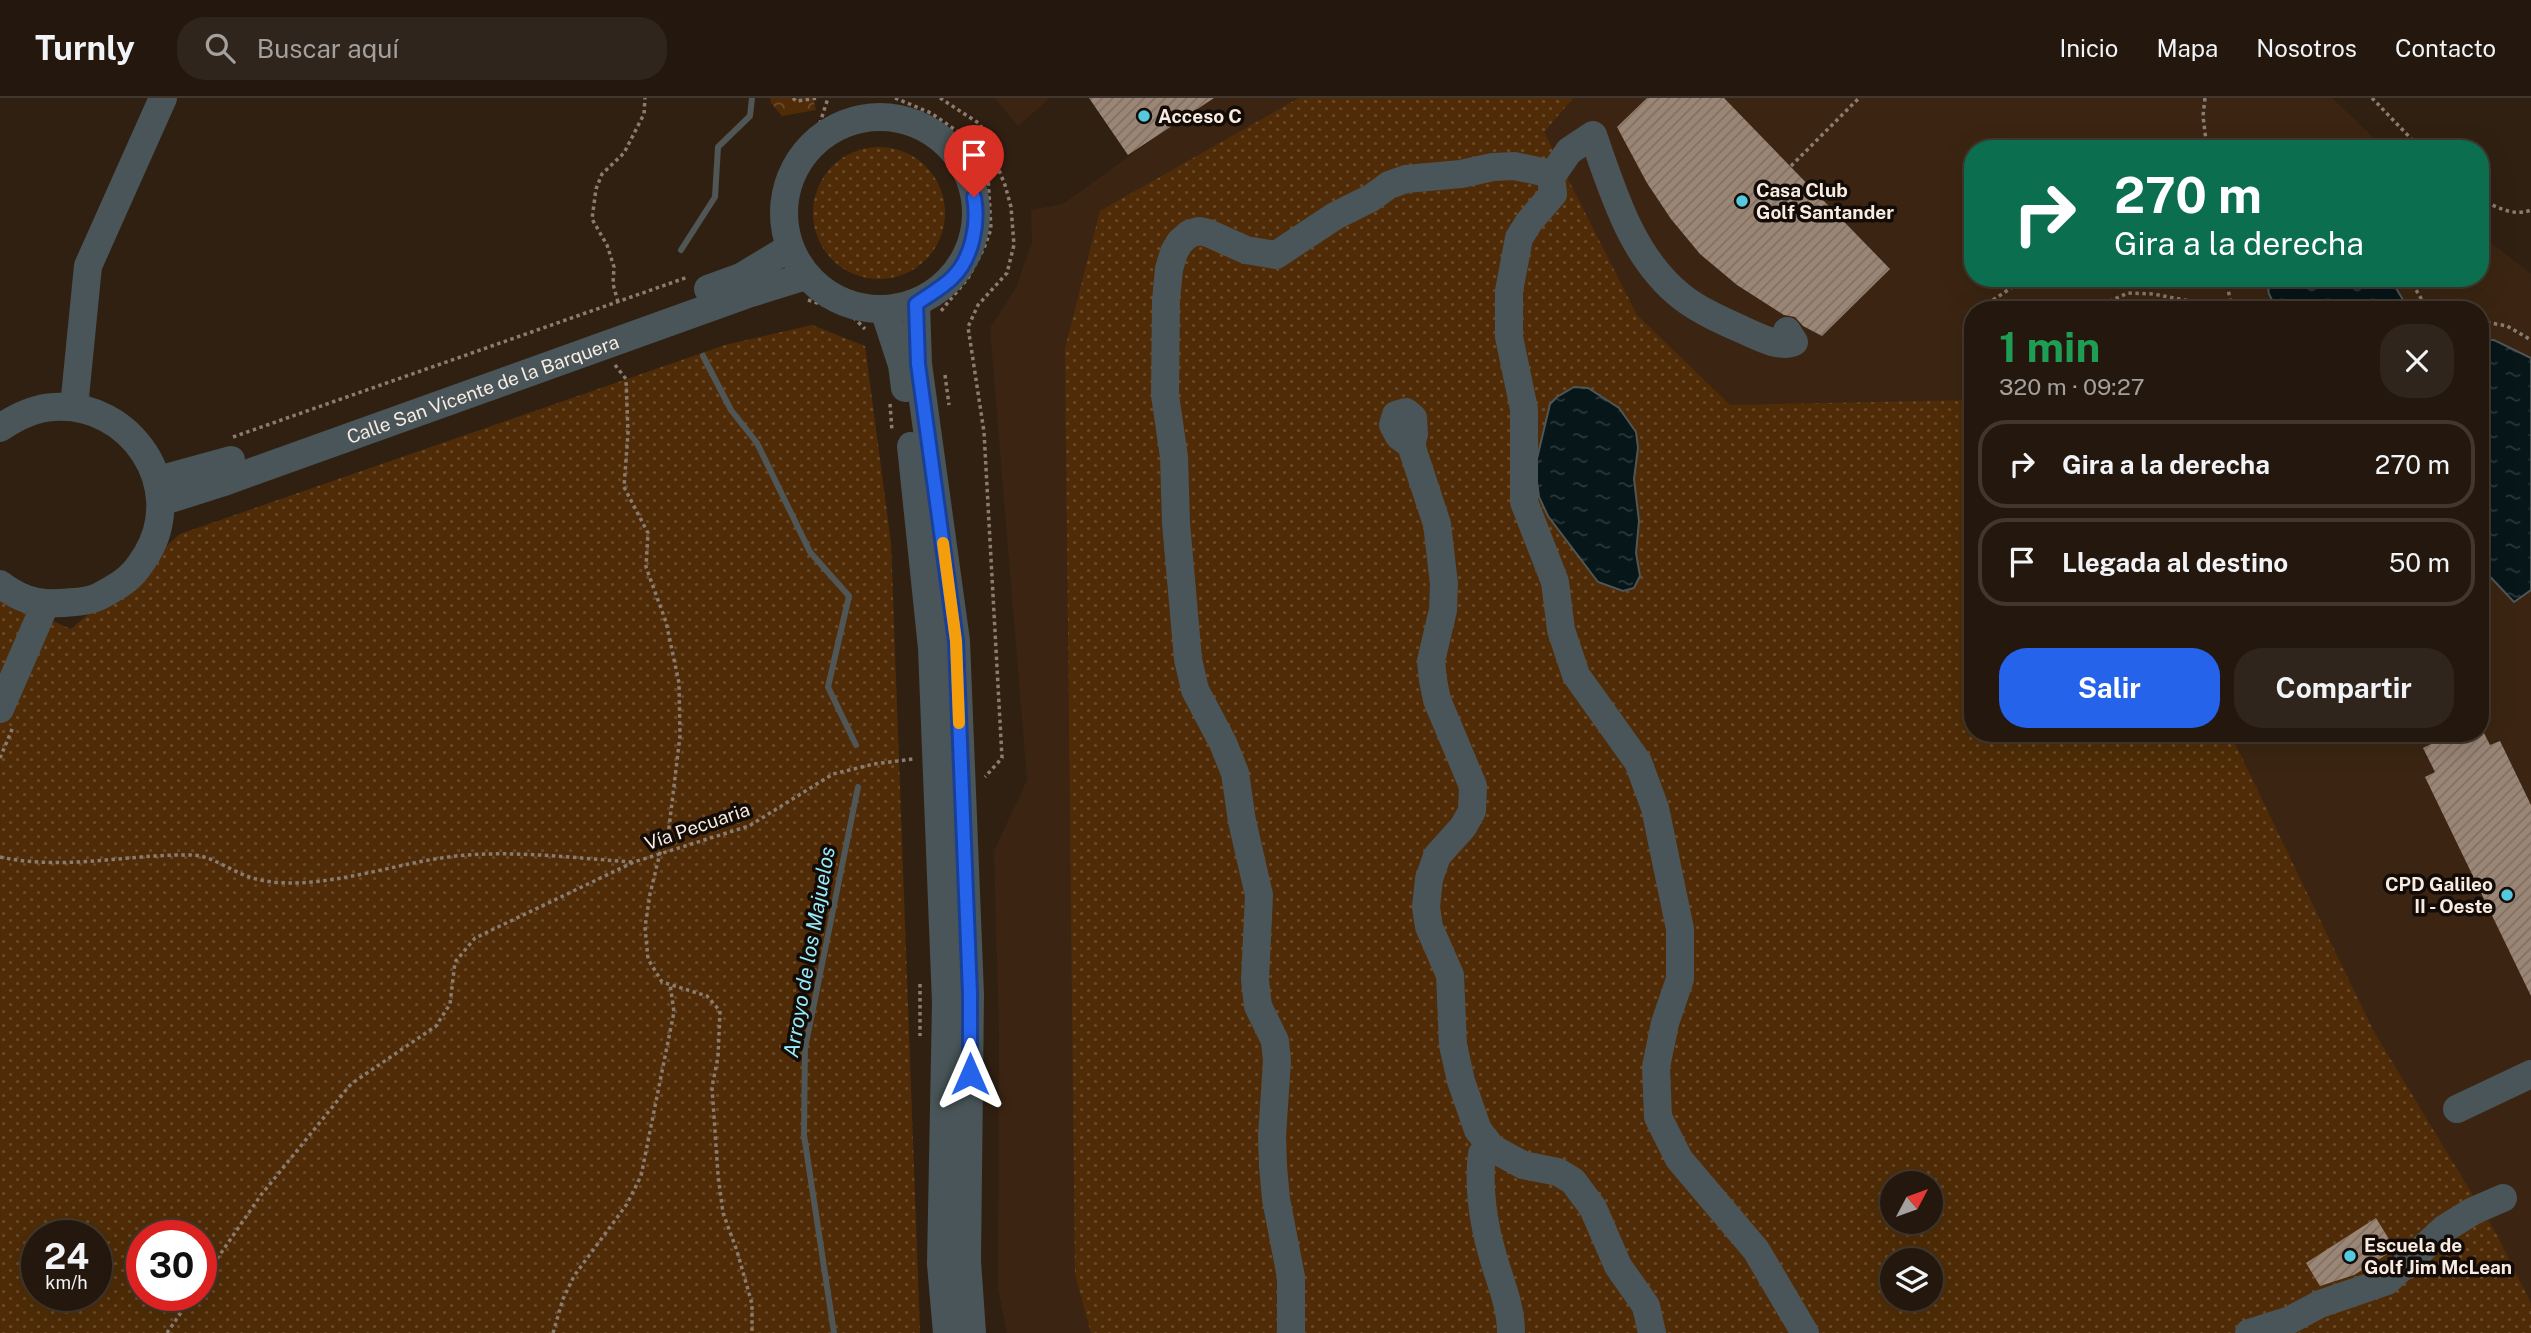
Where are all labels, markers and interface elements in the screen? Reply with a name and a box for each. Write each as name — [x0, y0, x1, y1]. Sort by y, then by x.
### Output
search box — [177, 17, 667, 80]
text: Turnly — [35, 29, 135, 67]
icon: search — [201, 29, 239, 67]
text: Buscar aquí — [257, 33, 399, 64]
text: Inicio — [2059, 34, 2118, 62]
text: Mapa — [2156, 34, 2218, 62]
text: Nosotros — [2256, 34, 2357, 62]
text: Contacto — [2395, 34, 2496, 62]
place label: Acceso C — [1158, 105, 1242, 127]
marker: Acceso C — [1136, 108, 1152, 124]
pin — [944, 125, 1004, 197]
icon: arrive — [955, 136, 993, 174]
text: 270 m — [2114, 166, 2262, 224]
icon: right — [1999, 168, 2090, 259]
place label: Casa Club Golf Santander — [1756, 179, 1894, 223]
marker: Casa Club Golf Santander — [1734, 193, 1750, 209]
text: Gira a la derecha — [2114, 225, 2364, 262]
text: 1 min — [1999, 322, 2100, 371]
button: close — [2380, 324, 2454, 398]
street label: Calle San Vicente de la Barquera — [344, 330, 622, 448]
text: 320 m · 09:27 — [1999, 373, 2145, 400]
icon: right — [2003, 445, 2041, 483]
text: Gira a la derecha — [2062, 449, 2270, 480]
text: 270 m — [2375, 449, 2450, 480]
icon: arrive — [2003, 543, 2041, 581]
text: Llegada al destino — [2062, 547, 2288, 578]
text: 50 m — [2389, 547, 2450, 578]
button: Salir — [1999, 648, 2220, 728]
button: Compartir — [2234, 648, 2454, 728]
street label: Vía Pecuaria — [642, 798, 752, 854]
water label: Arroyo de los Majuelos — [778, 845, 840, 1059]
place label: CPD Galileo II - Oeste — [2385, 873, 2493, 917]
marker: CPD Galileo II - Oeste — [2499, 887, 2515, 903]
position arrow — [933, 1037, 1007, 1111]
north arrow — [1880, 1171, 1942, 1234]
map controls — [1880, 1171, 1943, 1311]
speed limit sign: 30 — [126, 1220, 217, 1311]
place label: Escuela de Golf Jim McLean — [2364, 1234, 2512, 1278]
text: 24 — [44, 1236, 89, 1277]
button: layers — [1880, 1248, 1943, 1311]
marker: Escuela de Golf Jim McLean — [2342, 1248, 2358, 1264]
text: km/h — [45, 1272, 88, 1293]

